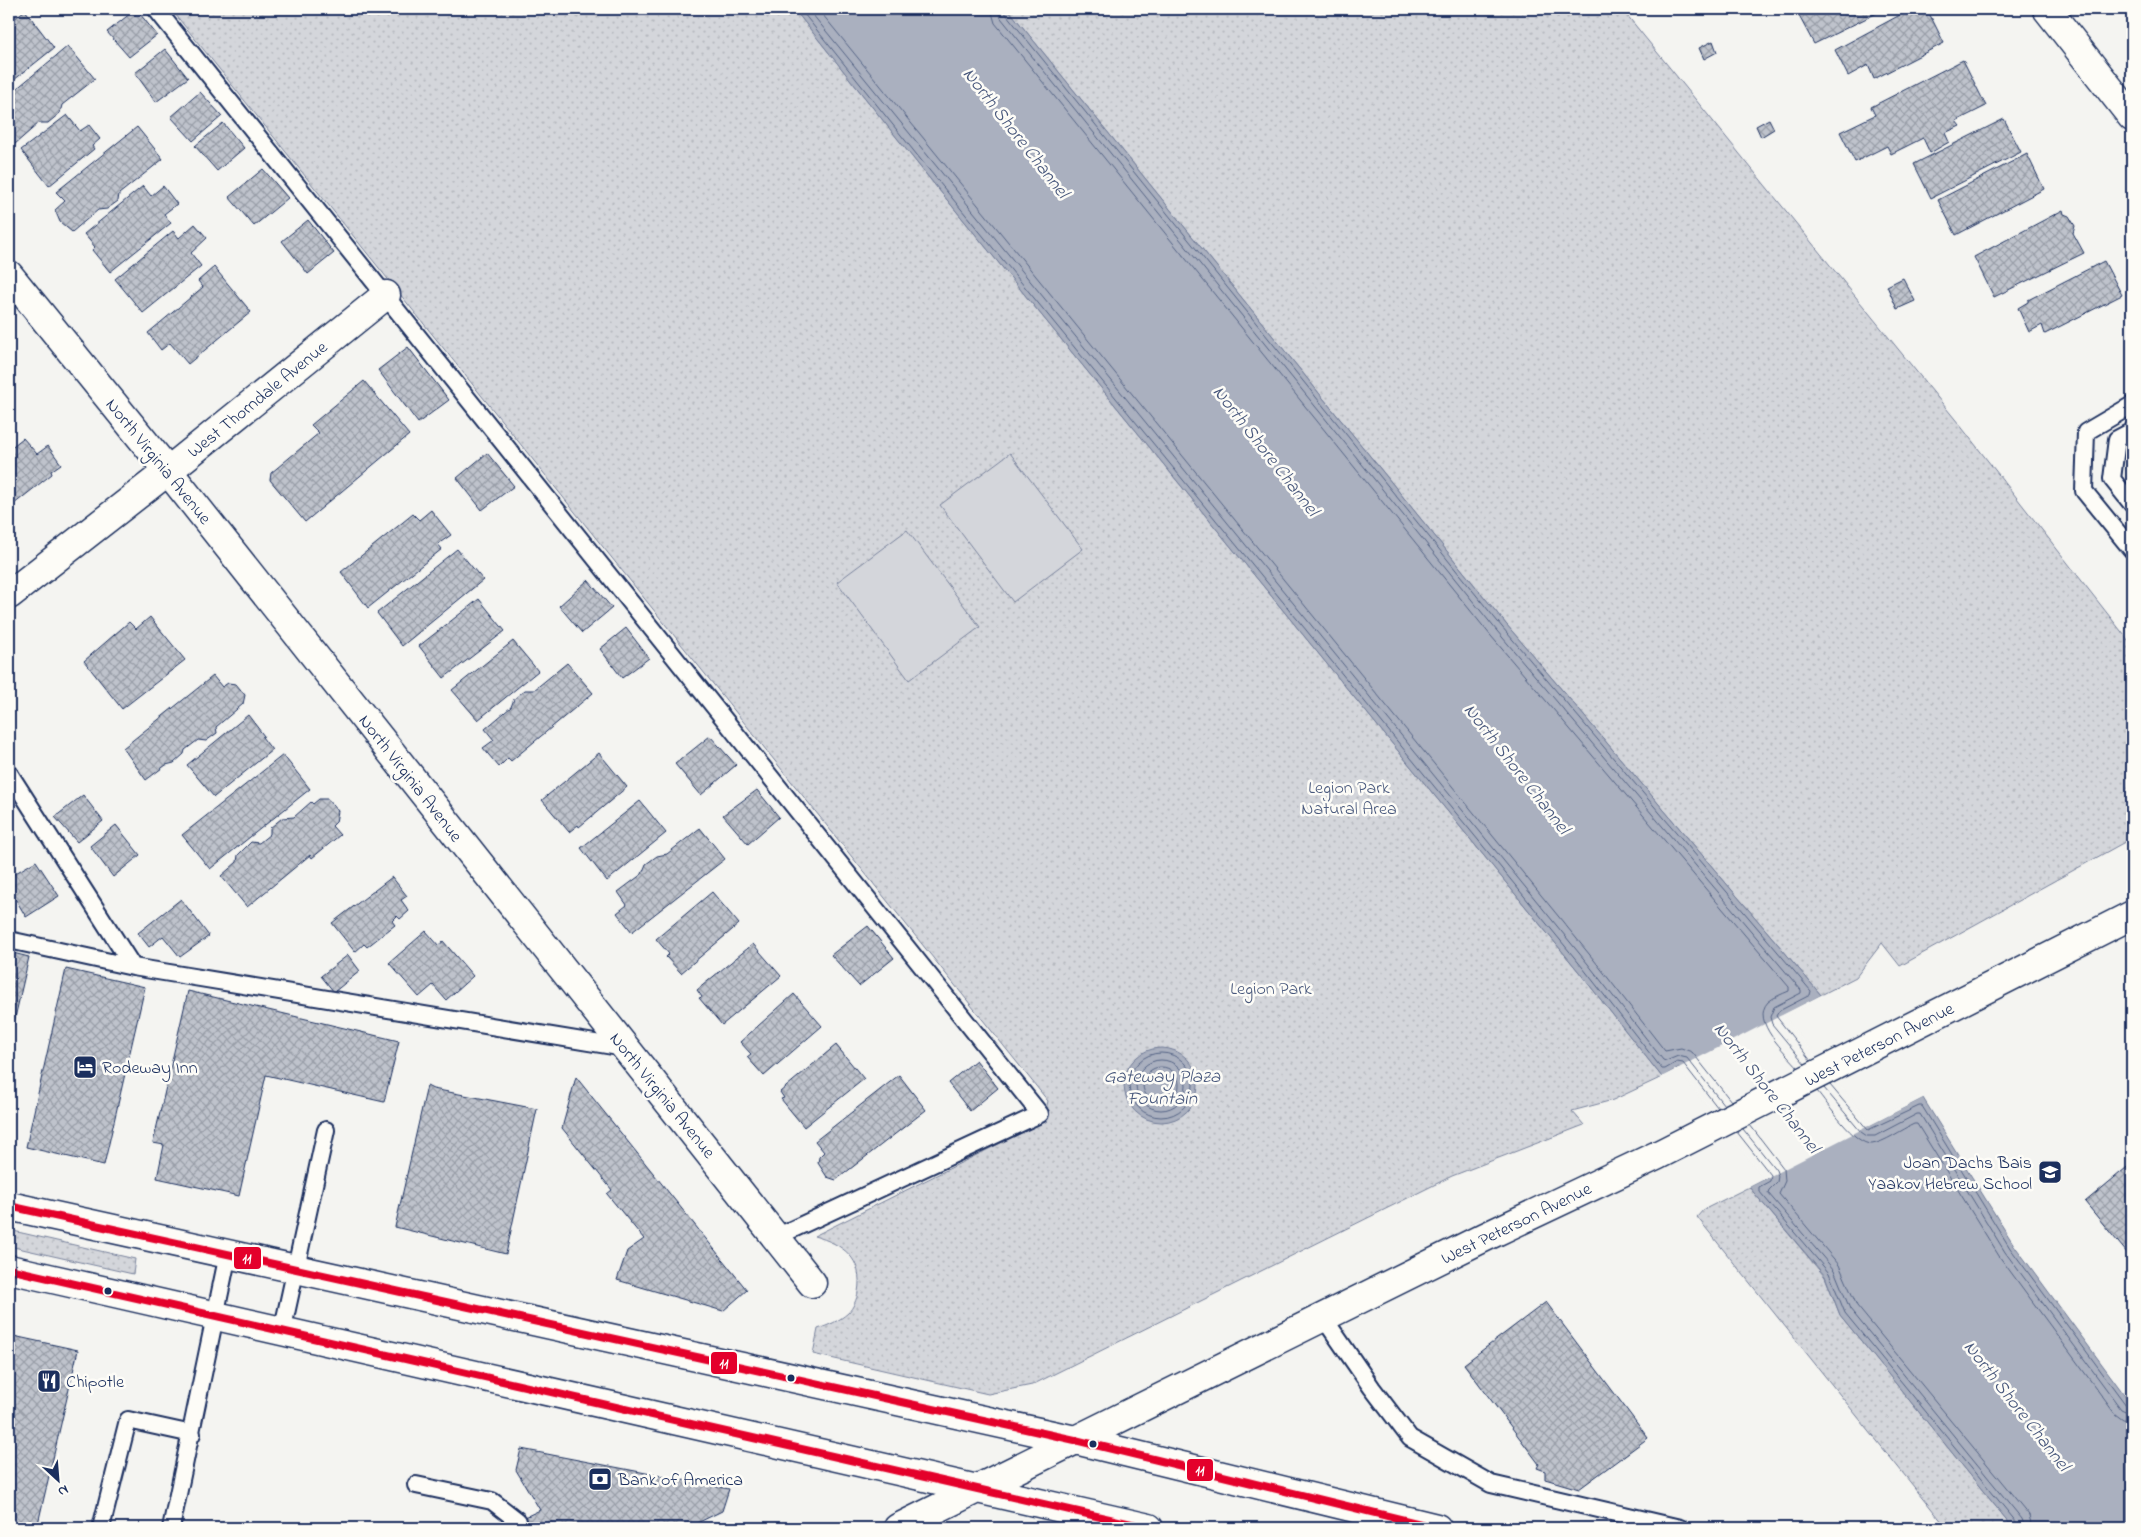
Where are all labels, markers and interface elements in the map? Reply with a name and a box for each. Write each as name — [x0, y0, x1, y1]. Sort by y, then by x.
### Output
water label: North Shore Channel — [955, 63, 1076, 207]
street label: West Thorndale Avenue — [183, 335, 335, 465]
water label: North Shore Channel — [1205, 381, 1326, 525]
street label: North Virginia Avenue — [98, 394, 217, 532]
water label: North Shore Channel — [1456, 699, 1577, 843]
street label: North Virginia Avenue — [350, 710, 468, 850]
park label: Legion Park Natural Area — [1301, 776, 1397, 823]
park label: Legion Park — [1230, 977, 1312, 1004]
street label: West Peterson Avenue — [1801, 996, 1960, 1095]
water label: North Shore Channel — [1706, 1018, 1827, 1162]
street label: North Virginia Avenue — [602, 1028, 721, 1166]
hotel icon: Rodeway Inn — [72, 1054, 98, 1080]
place label: Rodeway Inn — [102, 1056, 198, 1082]
water label: Gateway Plaza Fountain — [1104, 1064, 1221, 1113]
place label: Joan Dachs Bais Yaakov Hebrew School — [1868, 1151, 2032, 1198]
school or university icon: Joan Dachs Bais Yaakov Hebrew School — [2037, 1159, 2063, 1185]
street label: West Peterson Avenue — [1437, 1177, 1597, 1273]
line badge: 11 — [233, 1246, 262, 1270]
text: 11 — [243, 1249, 252, 1270]
unlabelled marker — [103, 1286, 113, 1296]
water label: North Shore Channel — [1956, 1336, 2077, 1480]
line badge: 11 — [710, 1351, 738, 1375]
text: 11 — [720, 1354, 729, 1375]
restaurant icon: Chipotle — [36, 1368, 62, 1394]
place label: Chipotle — [66, 1370, 125, 1396]
unlabelled marker — [786, 1373, 796, 1383]
unlabelled marker — [1088, 1439, 1098, 1449]
north arrow — [32, 1454, 82, 1504]
line badge: 11 — [1186, 1458, 1214, 1482]
text: 11 — [1196, 1461, 1205, 1482]
bank icon: Bank of America — [587, 1466, 613, 1492]
place label: Bank of America — [617, 1468, 743, 1494]
text: N — [54, 1479, 72, 1502]

